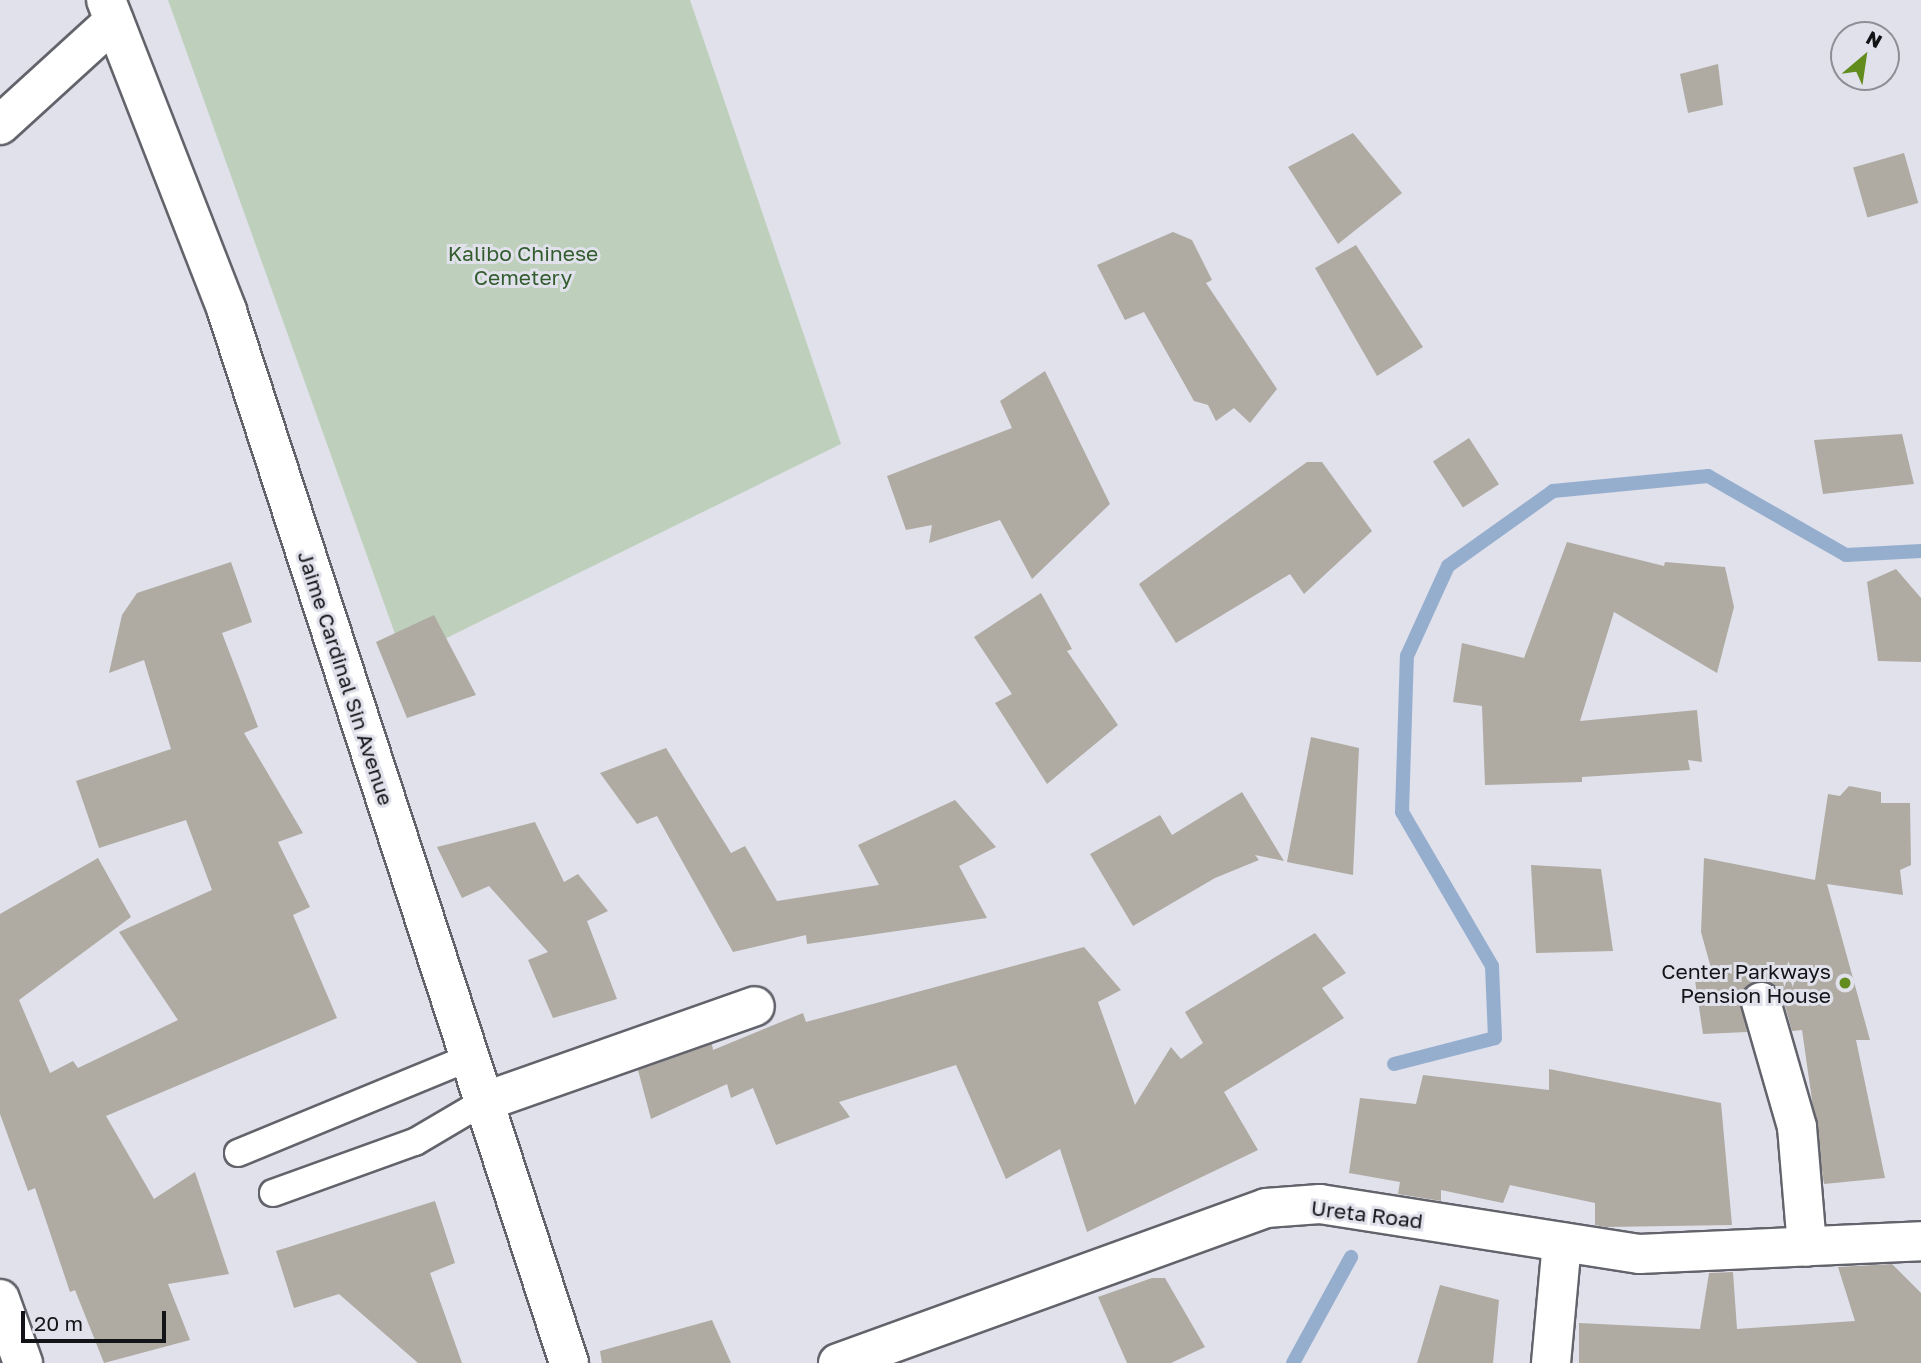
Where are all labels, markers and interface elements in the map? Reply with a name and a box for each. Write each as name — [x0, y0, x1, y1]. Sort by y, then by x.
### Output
north arrow — [1830, 21, 1900, 91]
text: N — [1863, 25, 1886, 53]
park label: Kalibo Chinese Cemetery — [448, 240, 598, 290]
street label: Jaime Cardinal Sin Avenue — [293, 548, 399, 808]
place label: Center Parkways Pension House — [1661, 958, 1831, 1008]
marker: Center Parkways Pension House — [1837, 975, 1853, 991]
street label: Ureta Road — [1310, 1195, 1424, 1233]
scale bar — [24, 1296, 170, 1340]
text: 20 m — [34, 1310, 83, 1336]

